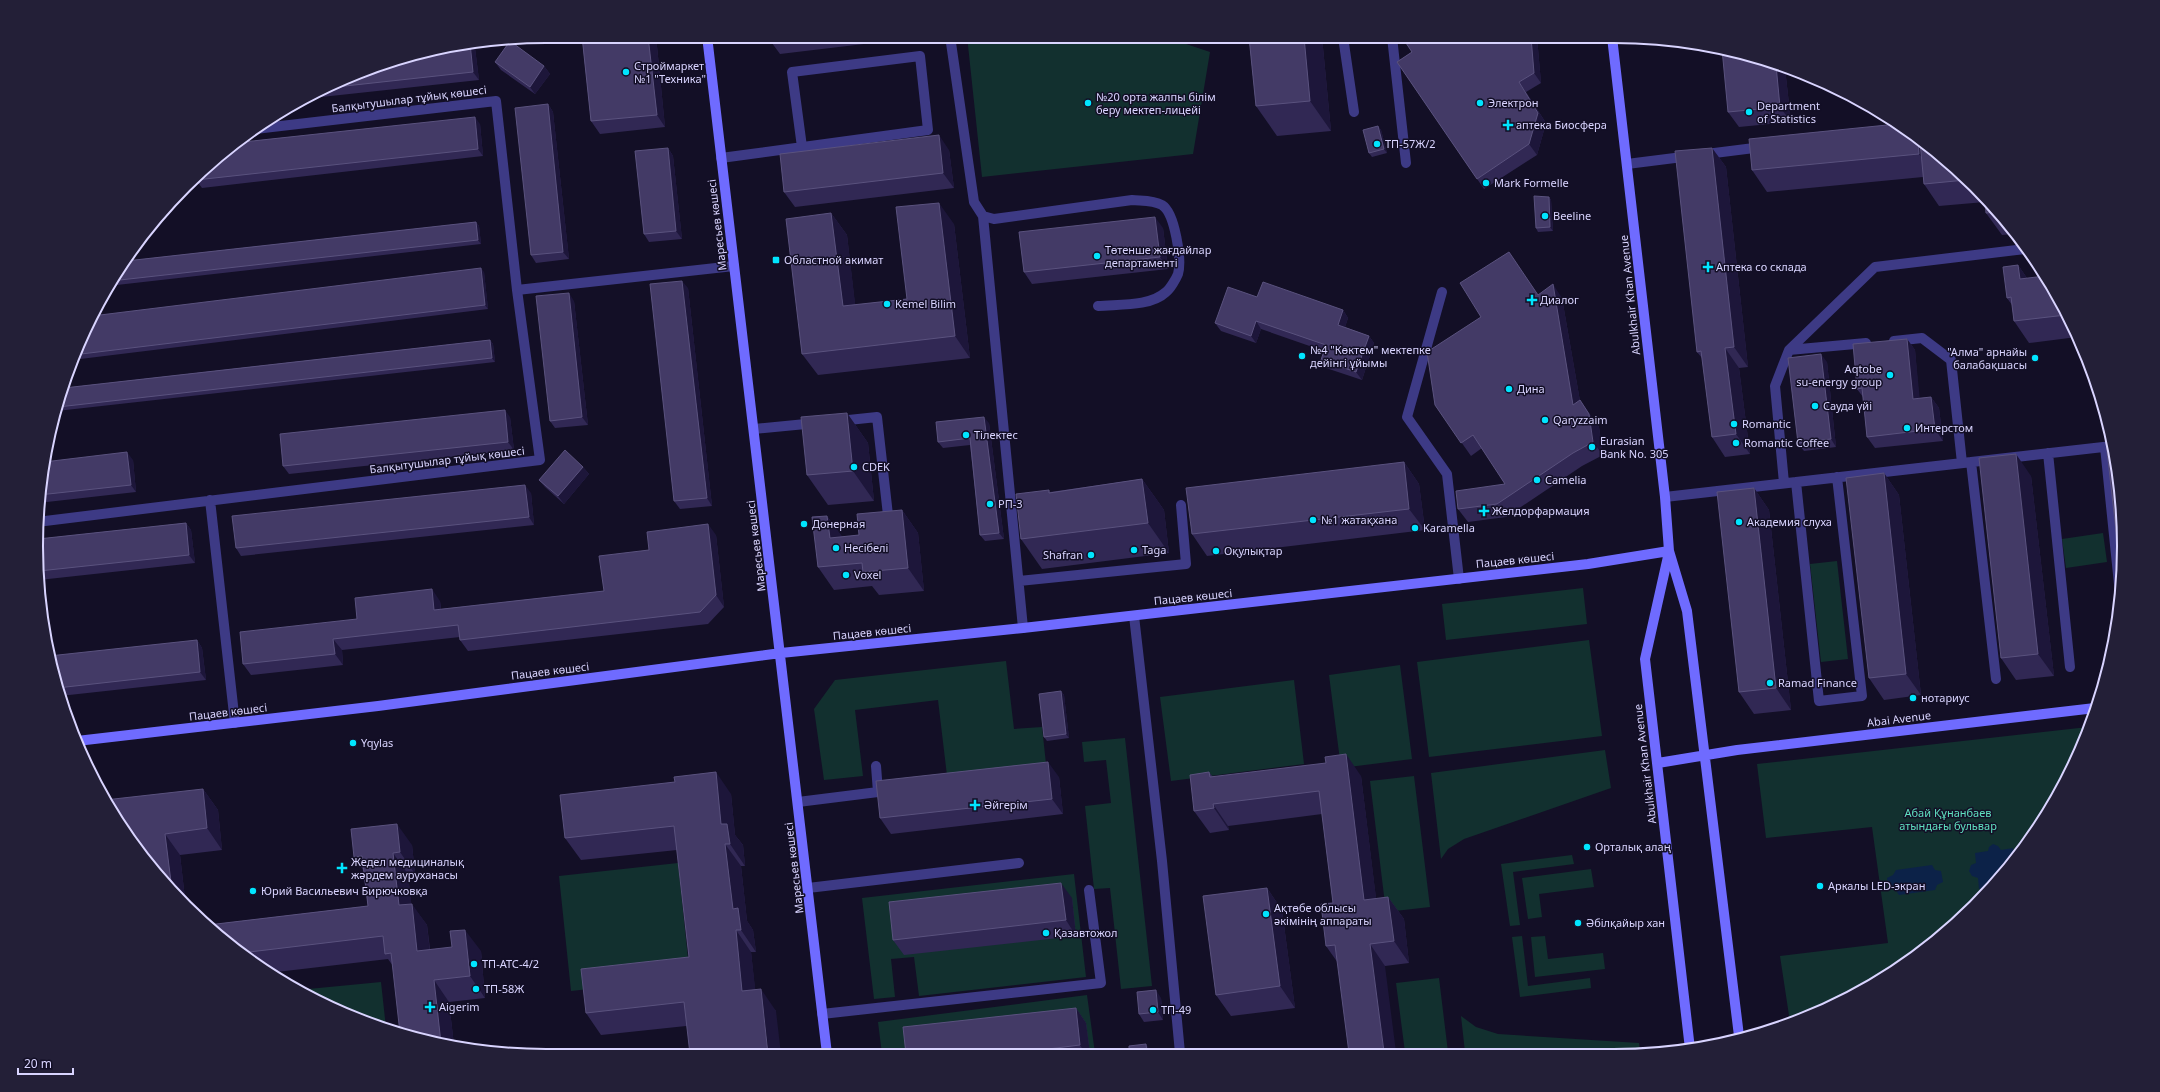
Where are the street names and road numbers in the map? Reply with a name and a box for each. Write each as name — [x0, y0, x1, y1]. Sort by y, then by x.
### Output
street label: Балқытушылар тұйық көшесі — [331, 82, 487, 115]
street label: Маресьев көшесі — [703, 179, 730, 272]
street label: Abulkhair Khan Avenue — [1616, 234, 1643, 356]
street label: Балқытушылар тұйық көшесі — [369, 443, 525, 476]
street label: Маресьев көшесі — [742, 500, 769, 593]
street label: Пацаев көшесі — [1475, 548, 1555, 571]
street label: Пацаев көшесі — [1153, 585, 1233, 608]
street label: Пацаев көшесі — [832, 620, 912, 643]
street label: Пацаев көшесі — [510, 658, 590, 683]
street label: Пацаев көшесі — [188, 699, 268, 724]
street label: Abulkhair Khan Avenue — [1630, 703, 1659, 825]
street label: Abai Avenue — [1866, 707, 1932, 730]
street label: Маресьев көшесі — [780, 822, 807, 915]

